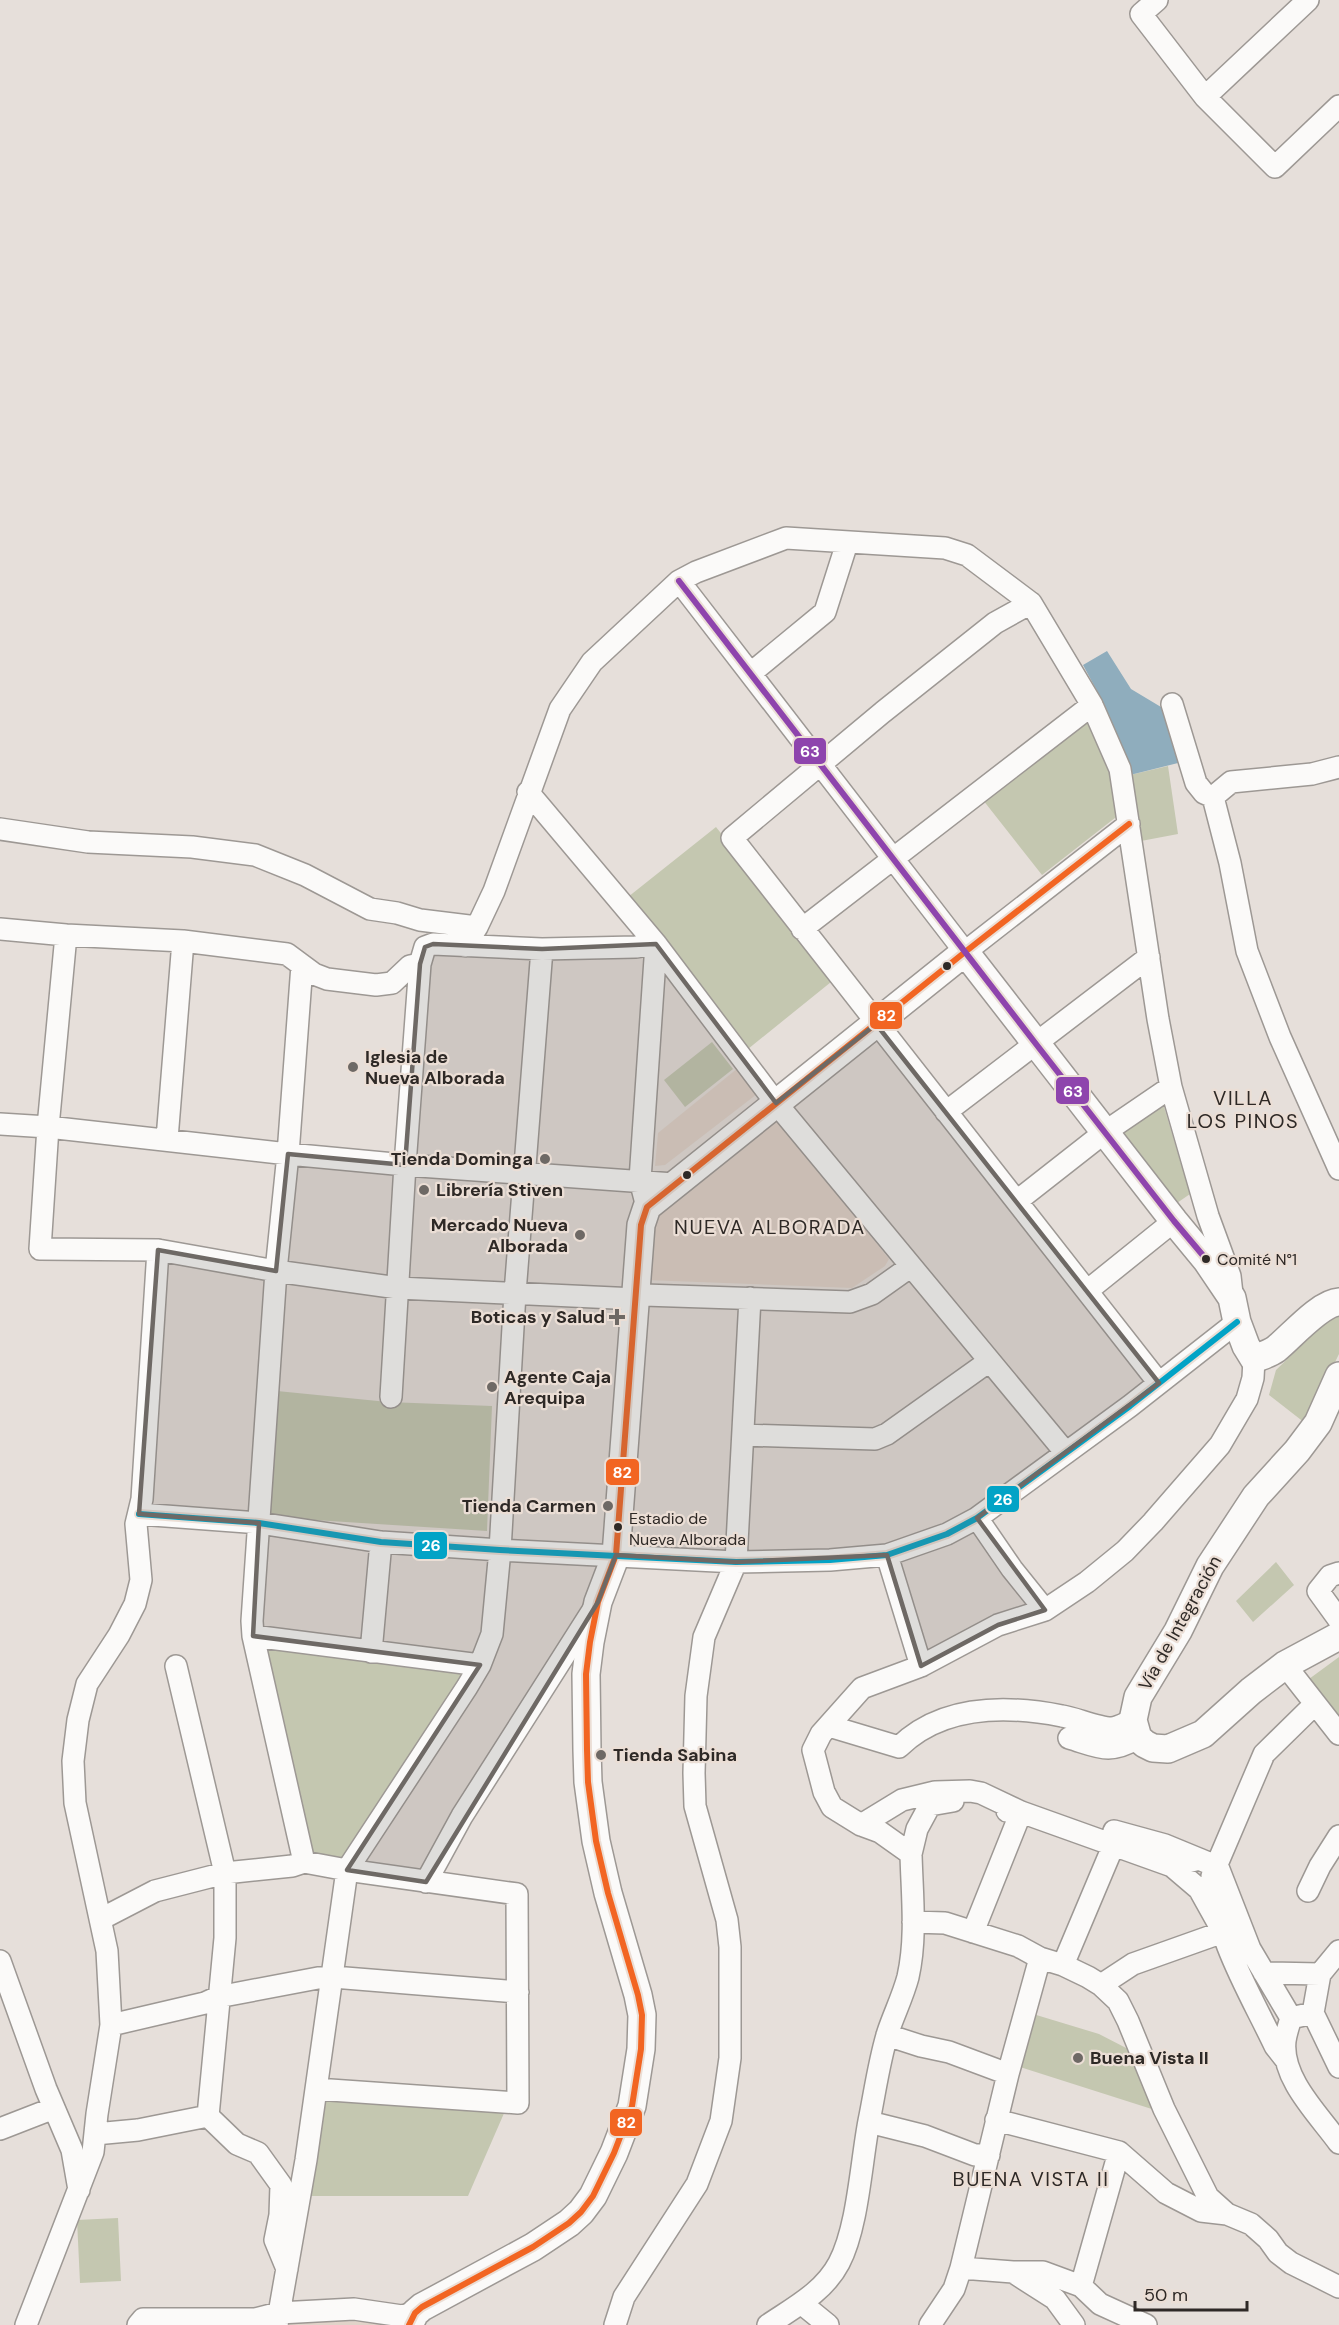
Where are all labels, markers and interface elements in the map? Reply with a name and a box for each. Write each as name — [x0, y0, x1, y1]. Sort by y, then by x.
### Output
line badge: 63 — [793, 737, 827, 765]
text: 63 — [800, 741, 820, 762]
unlabelled marker — [941, 960, 953, 972]
line badge: 82 — [869, 1001, 903, 1030]
text: 82 — [876, 1005, 896, 1026]
place label: Iglesia de Nueva Alborada — [365, 1045, 505, 1090]
marker: Iglesia de Nueva Alborada — [346, 1060, 360, 1074]
line badge: 63 — [1055, 1076, 1090, 1105]
text: 63 — [1063, 1081, 1083, 1102]
district label: VILLA LOS PINOS — [1187, 1085, 1299, 1134]
place label: Tienda Dominga — [391, 1147, 533, 1171]
marker: Tienda Dominga — [538, 1152, 552, 1166]
unlabelled marker — [681, 1169, 693, 1181]
place label: Librería Stiven — [436, 1178, 563, 1202]
marker: Librería Stiven — [417, 1183, 431, 1197]
place label: Mercado Nueva Alborada — [431, 1213, 568, 1258]
district label: NUEVA ALBORADA — [674, 1214, 866, 1240]
marker: Mercado Nueva Alborada — [573, 1228, 587, 1242]
place label: Comité N°1 — [1217, 1249, 1297, 1270]
marker: Comité N°1 — [1200, 1253, 1212, 1265]
place label: Boticas y Salud — [471, 1305, 605, 1329]
marker: Boticas y Salud — [610, 1310, 624, 1324]
place label: Agente Caja Arequipa — [504, 1365, 611, 1410]
marker: Agente Caja Arequipa — [485, 1380, 499, 1394]
line badge: 82 — [605, 1458, 640, 1486]
text: 82 — [612, 1462, 632, 1483]
line badge: 26 — [986, 1485, 1020, 1513]
text: 26 — [993, 1489, 1013, 1510]
place label: Tienda Carmen — [462, 1494, 596, 1518]
marker: Tienda Carmen — [601, 1499, 615, 1513]
place label: Estadio de Nueva Alborada — [629, 1508, 746, 1550]
marker: Estadio de Nueva Alborada — [612, 1521, 624, 1533]
line badge: 26 — [413, 1531, 448, 1560]
text: 26 — [421, 1535, 441, 1556]
street label: Vía de Integración — [1133, 1551, 1227, 1695]
place label: Tienda Sabina — [613, 1743, 737, 1767]
marker: Tienda Sabina — [594, 1748, 608, 1762]
place label: Buena Vista II — [1090, 2046, 1209, 2070]
marker: Buena Vista II — [1071, 2051, 1085, 2065]
line badge: 82 — [609, 2108, 643, 2137]
text: 82 — [616, 2112, 636, 2133]
district label: BUENA VISTA II — [953, 2166, 1109, 2192]
scale bar — [1135, 2274, 1248, 2312]
text: 50 m — [1144, 2283, 1188, 2307]

